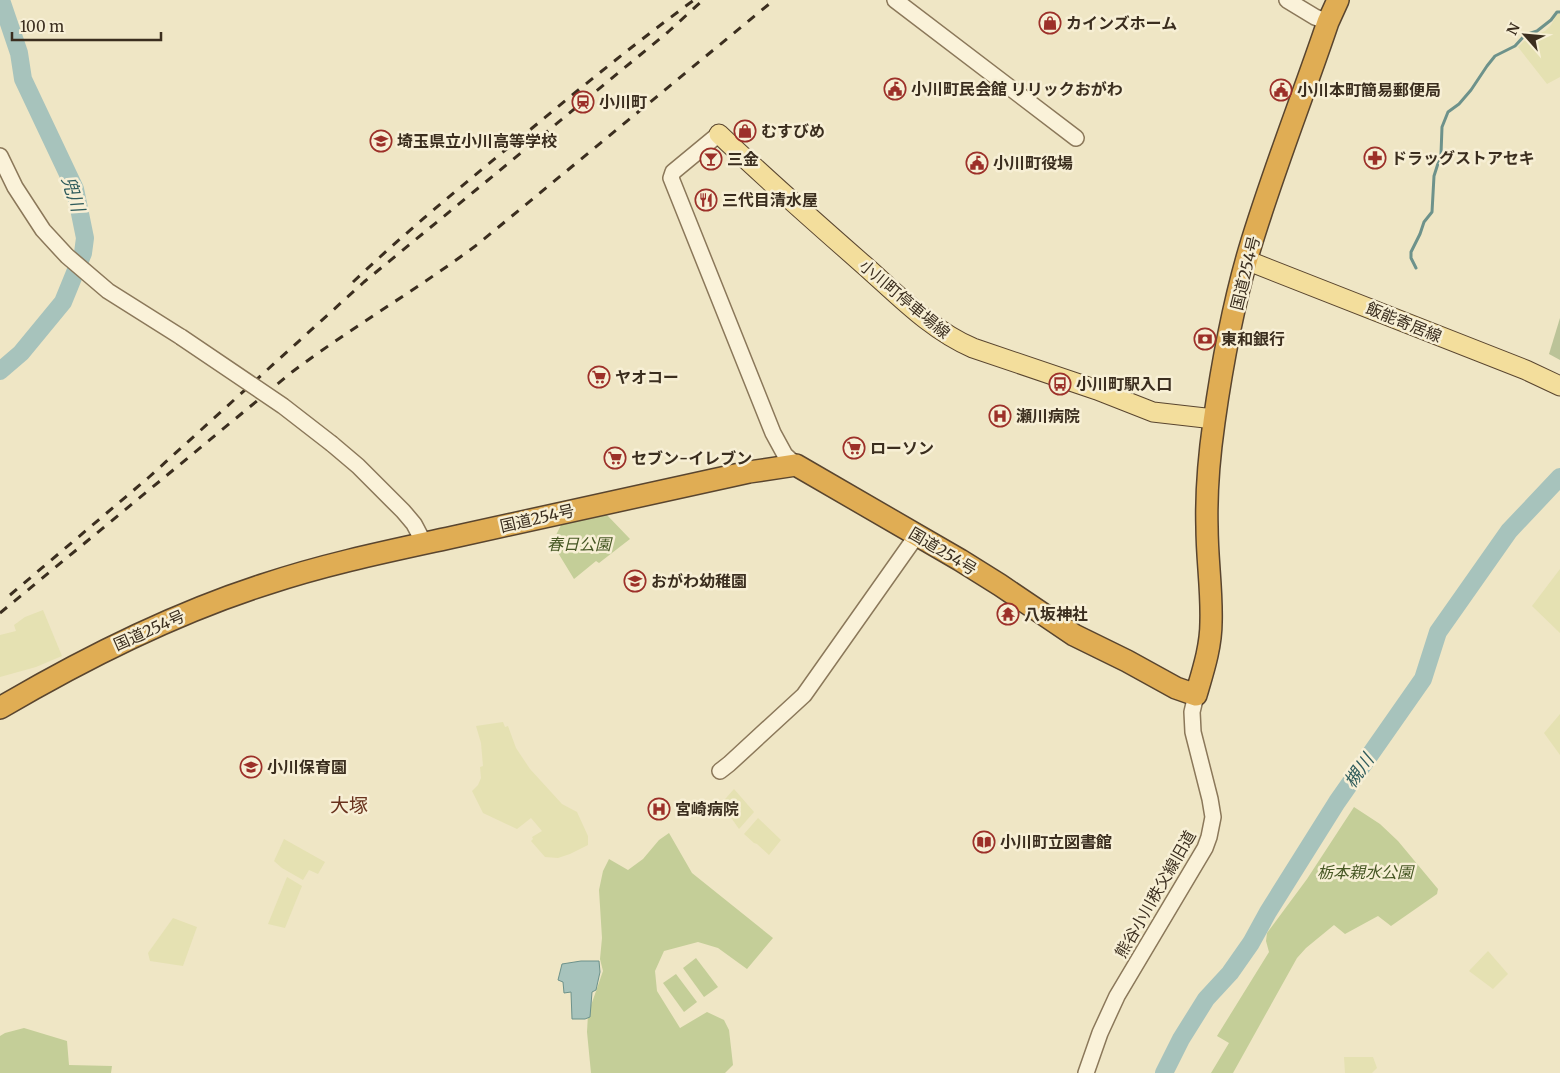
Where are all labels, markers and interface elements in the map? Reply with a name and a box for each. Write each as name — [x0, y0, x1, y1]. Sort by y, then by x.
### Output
scale bar — [12, 10, 161, 42]
north arrow — [1500, 10, 1550, 60]
shop icon: カインズホーム — [1038, 11, 1062, 35]
place label: カインズホーム — [1066, 13, 1177, 33]
text: 100 m — [20, 17, 64, 36]
text: N — [1503, 20, 1524, 38]
public building icon: 小川町民会館 リリックおがわ — [883, 77, 907, 101]
public building icon: 小川本町簡易郵便局 — [1269, 78, 1293, 102]
place label: 小川町民会館 リリックおがわ — [911, 79, 1123, 99]
place label: 小川本町簡易郵便局 — [1297, 80, 1441, 100]
station icon: 小川町 — [571, 90, 595, 114]
place label: 小川町 — [599, 92, 647, 112]
shop icon: むすびめ — [733, 119, 757, 143]
place label: むすびめ — [761, 121, 825, 141]
school or university icon: 埼玉県立小川高等学校 — [369, 129, 393, 153]
place label: 埼玉県立小川高等学校 — [397, 131, 557, 151]
pharmacy icon: ドラッグストアセキ — [1363, 146, 1387, 170]
bar icon: 三金 — [699, 147, 723, 171]
place label: ドラッグストアセキ — [1391, 148, 1535, 168]
place label: 三金 — [727, 149, 759, 169]
public building icon: 小川町役場 — [965, 151, 989, 175]
place label: 小川町役場 — [993, 153, 1073, 173]
water label: 兜川 — [57, 173, 91, 216]
restaurant icon: 三代目清水屋 — [694, 188, 718, 212]
place label: 三代目清水屋 — [722, 190, 818, 210]
street label: 国道254号 — [1226, 234, 1264, 312]
street label: 小川町停車場線 — [856, 255, 954, 343]
street label: 飯能寄居線 — [1363, 298, 1445, 346]
bank icon: 東和銀行 — [1193, 327, 1217, 351]
place label: 東和銀行 — [1221, 329, 1285, 349]
supermarket icon: ヤオコー — [587, 365, 611, 389]
place label: ヤオコー — [615, 367, 679, 387]
bus stop icon: 小川町駅入口 — [1048, 372, 1072, 396]
place label: 小川町駅入口 — [1076, 374, 1172, 394]
hospital icon: 瀬川病院 — [988, 404, 1012, 428]
place label: 瀬川病院 — [1016, 406, 1080, 426]
supermarket icon: ローソン — [842, 436, 866, 460]
place label: ローソン — [870, 438, 934, 458]
supermarket icon: セブン-イレブン — [603, 446, 627, 470]
place label: セブン-イレブン — [631, 448, 752, 468]
street label: 国道254号 — [498, 500, 576, 536]
street label: 国道254号 — [905, 523, 981, 579]
park label: 春日公園 — [547, 534, 613, 554]
school or university icon: おがわ幼稚園 — [623, 569, 647, 593]
place label: おがわ幼稚園 — [651, 571, 747, 591]
temple icon: 八坂神社 — [996, 602, 1020, 626]
place label: 八坂神社 — [1024, 604, 1088, 624]
street label: 国道254号 — [110, 605, 188, 655]
water label: 槻川 — [1339, 748, 1379, 792]
school or university icon: 小川保育園 — [239, 755, 263, 779]
place label: 小川保育園 — [267, 757, 347, 777]
district label: 大塚 — [330, 793, 368, 817]
hospital icon: 宮崎病院 — [647, 797, 671, 821]
place label: 宮崎病院 — [675, 799, 739, 819]
street label: 熊谷小川秩父線旧道 — [1110, 827, 1200, 961]
library icon: 小川町立図書館 — [972, 830, 996, 854]
place label: 小川町立図書館 — [1000, 832, 1112, 852]
park label: 栃本親水公園 — [1317, 862, 1415, 882]

